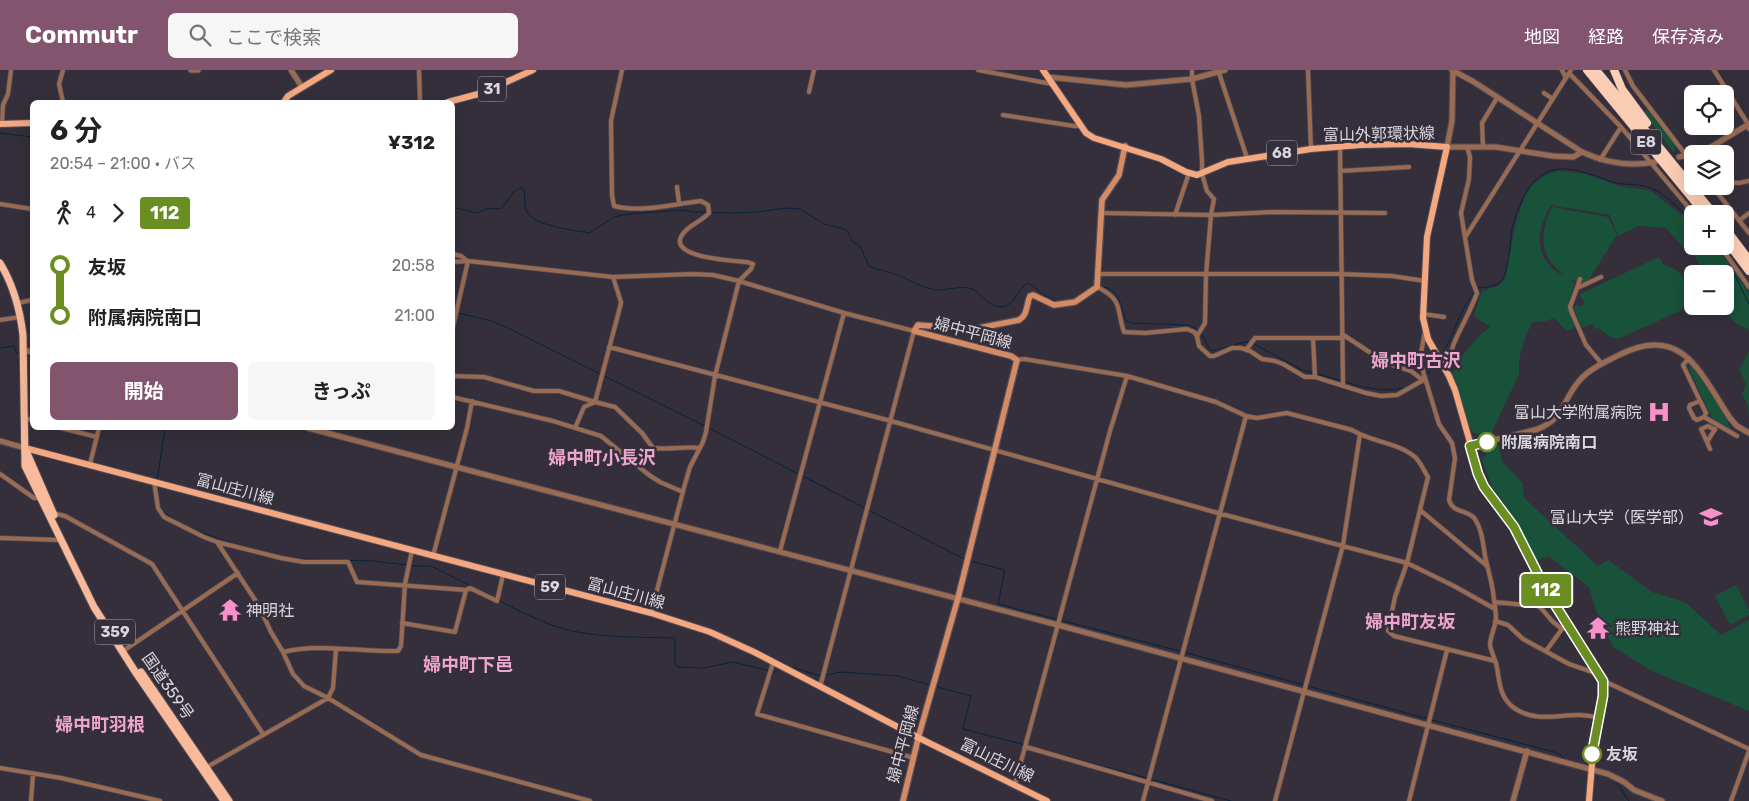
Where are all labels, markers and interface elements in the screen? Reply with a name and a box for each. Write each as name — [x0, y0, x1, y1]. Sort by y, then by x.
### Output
search box — [168, 13, 518, 58]
text: Commutr — [25, 21, 138, 49]
icon: search — [186, 21, 214, 49]
text: ここで検索 — [226, 26, 321, 49]
text: 地図 — [1524, 26, 1560, 48]
text: 経路 — [1588, 26, 1624, 48]
text: 保存済み — [1652, 26, 1724, 48]
road number: 31 — [478, 76, 506, 102]
map controls — [1684, 85, 1734, 315]
button: locate — [1684, 85, 1734, 135]
text: 6 分 — [50, 114, 102, 147]
street label: 富山外郭環状線 — [1323, 124, 1435, 144]
road number: E8 — [1631, 130, 1661, 154]
text: ¥312 — [388, 131, 435, 154]
road number: 68 — [1267, 140, 1297, 166]
button: layers — [1684, 145, 1734, 195]
text: 20:54 – 21:00 · バス — [50, 154, 196, 173]
icon: walk — [50, 199, 78, 227]
icon: forward — [104, 199, 132, 227]
text: 112 — [150, 202, 180, 224]
text: 4 — [86, 203, 96, 222]
button: + — [1684, 205, 1734, 255]
text: 友坂 — [88, 256, 126, 279]
text: 20:58 — [392, 256, 435, 275]
button: − — [1684, 265, 1734, 315]
text: 附属病院南口 — [88, 306, 202, 329]
text: 21:00 — [394, 306, 435, 325]
street label: 婦中平岡線 — [932, 313, 1014, 353]
district label: 婦中町古沢 — [1371, 350, 1461, 372]
button: 開始 — [50, 362, 238, 420]
button: きっぷ — [248, 362, 435, 420]
hospital icon: 富山大学附属病院 — [1646, 399, 1672, 425]
place label: 富山大学附属病院 — [1514, 403, 1642, 422]
marker: 附属病院南口 — [1477, 432, 1497, 452]
place label: 附属病院南口 — [1501, 433, 1597, 452]
district label: 婦中町小長沢 — [548, 447, 656, 469]
street label: 富山庄川線 — [194, 469, 276, 509]
school or university icon: 富山大学（医学部） — [1698, 504, 1724, 530]
place label: 富山大学（医学部） — [1550, 508, 1694, 527]
street label: 富山庄川線 — [585, 573, 667, 613]
road number: 59 — [535, 574, 565, 600]
line badge: 112 — [1517, 574, 1575, 606]
text: 112 — [1531, 579, 1561, 601]
temple icon: 神明社 — [217, 597, 243, 623]
place label: 神明社 — [246, 601, 294, 620]
district label: 婦中町友坂 — [1365, 611, 1456, 633]
temple icon: 熊野神社 — [1585, 615, 1611, 641]
place label: 熊野神社 — [1615, 619, 1679, 638]
road number: 359 — [95, 620, 135, 644]
street label: 国道359号 — [138, 649, 198, 723]
district label: 婦中町下邑 — [423, 654, 513, 676]
street label: 婦中平岡線 — [883, 703, 923, 785]
district label: 婦中町羽根 — [55, 714, 145, 736]
street label: 富山庄川線 — [957, 734, 1037, 786]
marker: 友坂 — [1582, 744, 1602, 764]
place label: 友坂 — [1606, 745, 1638, 764]

